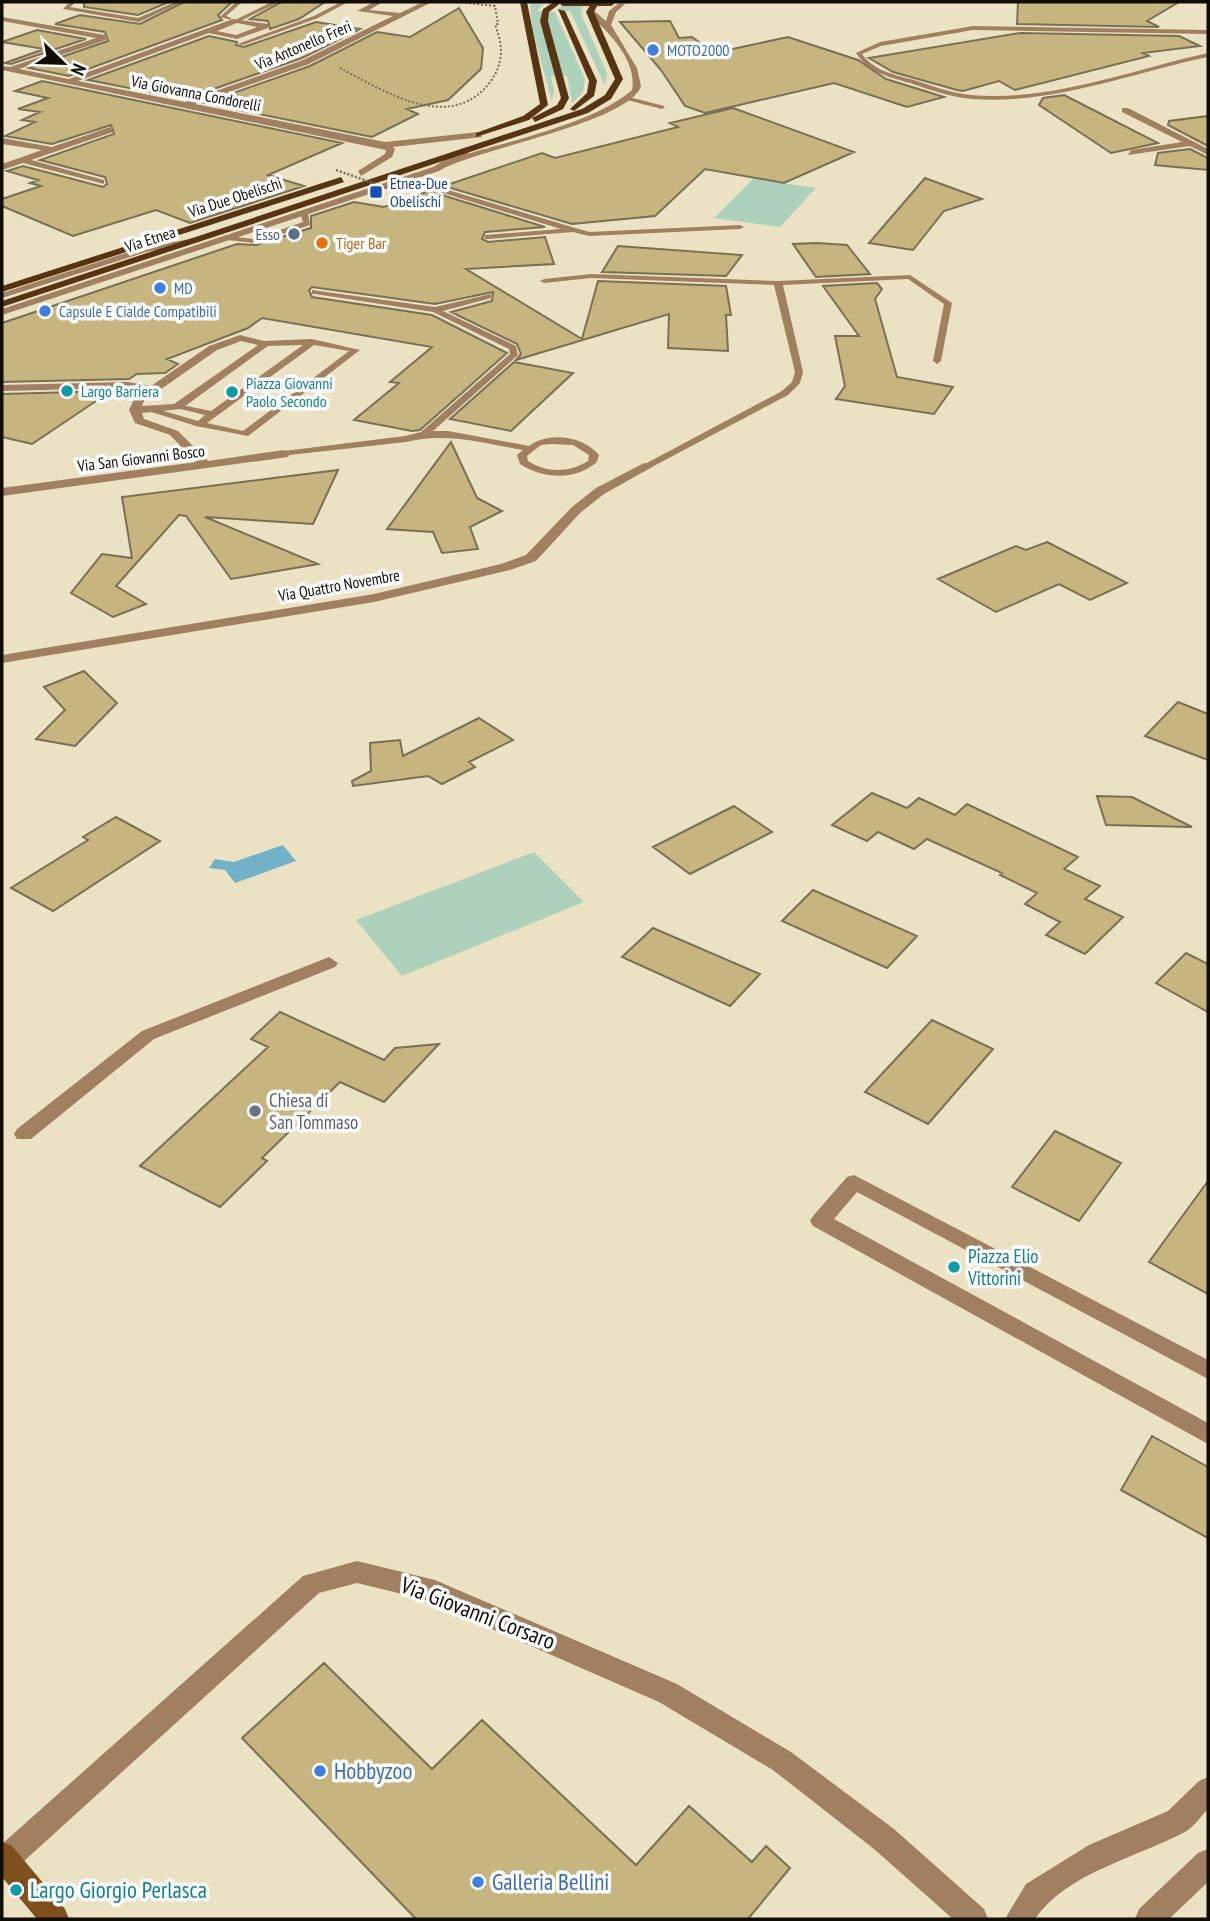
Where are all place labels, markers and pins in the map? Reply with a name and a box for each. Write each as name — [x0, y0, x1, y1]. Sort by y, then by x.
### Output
place label: MOTO2000 — [667, 40, 730, 60]
marker: MOTO2000 — [645, 42, 661, 58]
place label: Etnea-Due Obelischi — [390, 173, 448, 211]
marker: Etnea-Due Obelischi — [368, 184, 384, 200]
place label: Esso — [255, 224, 280, 244]
marker: Esso — [286, 226, 302, 242]
place label: Tiger Bar — [336, 233, 387, 253]
marker: Tiger Bar — [314, 235, 330, 251]
place label: MD — [174, 278, 193, 298]
marker: MD — [152, 280, 168, 296]
place label: Capsule E Cialde Compatibili — [59, 301, 217, 321]
marker: Capsule E Cialde Compatibili — [37, 303, 53, 319]
place label: Piazza Giovanni Paolo Secondo — [246, 373, 333, 411]
place label: Largo Barriera — [81, 381, 159, 401]
marker: Largo Barriera — [59, 383, 75, 399]
marker: Piazza Giovanni Paolo Secondo — [224, 384, 240, 400]
place label: Chiesa di San Tommaso — [269, 1088, 358, 1134]
marker: Chiesa di San Tommaso — [247, 1103, 263, 1119]
place label: Piazza Elio Vittorini — [967, 1244, 1039, 1290]
marker: Piazza Elio Vittorini — [946, 1259, 962, 1275]
place label: Hobbyzoo — [334, 1756, 412, 1785]
marker: Hobbyzoo — [312, 1763, 328, 1779]
place label: Galleria Bellini — [492, 1867, 609, 1896]
marker: Galleria Bellini — [470, 1874, 486, 1890]
place label: Largo Giorgio Perlasca — [30, 1875, 207, 1904]
marker: Largo Giorgio Perlasca — [8, 1882, 24, 1898]

